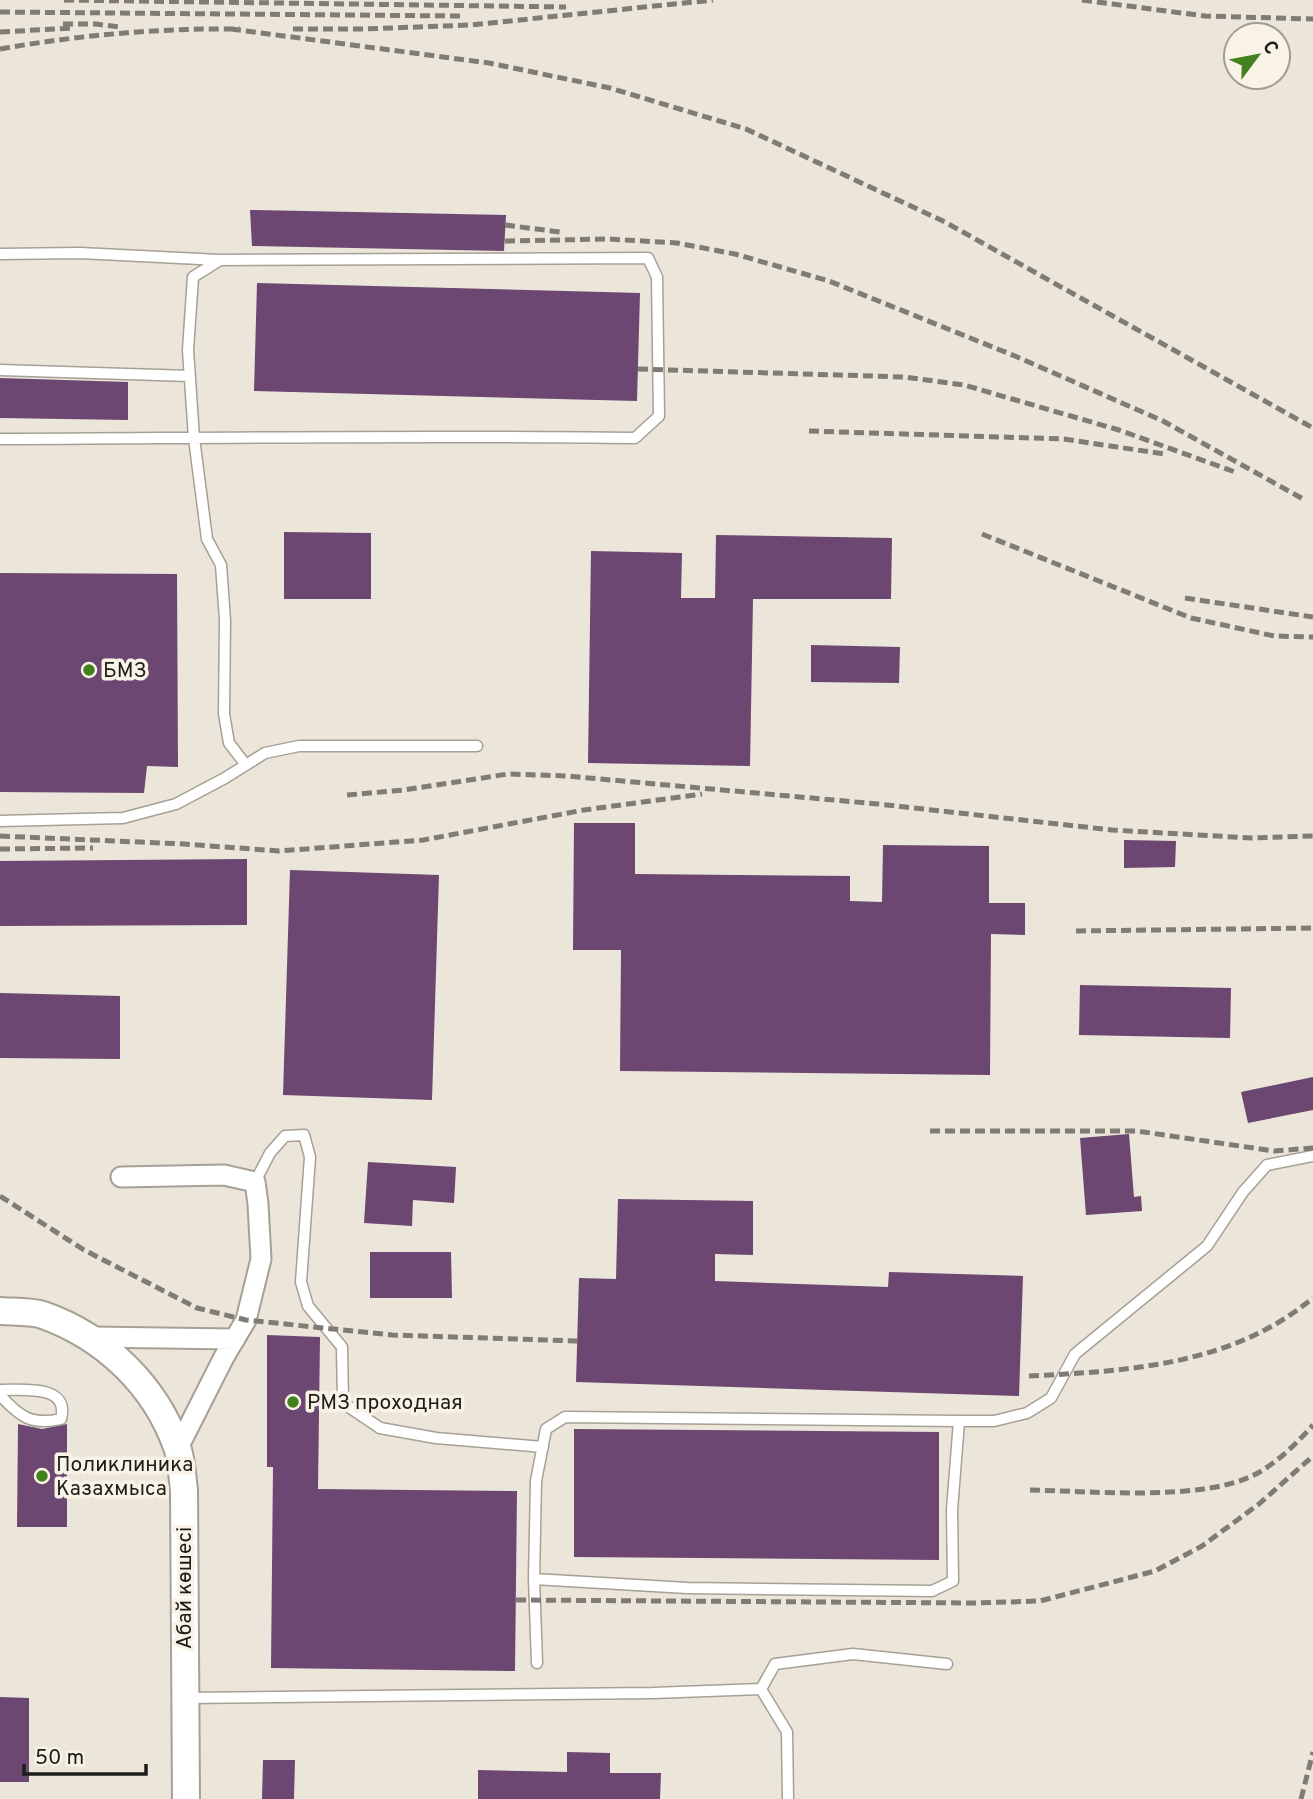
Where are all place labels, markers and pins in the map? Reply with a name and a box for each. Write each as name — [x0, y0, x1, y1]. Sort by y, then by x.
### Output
place label: БМЗ — [103, 658, 147, 685]
marker: БМЗ — [81, 662, 97, 678]
place label: РМЗ проходная — [307, 1390, 463, 1417]
marker: РМЗ проходная — [285, 1394, 301, 1410]
place label: Поликлиника Казахмыса — [56, 1452, 193, 1503]
marker: Поликлиника Казахмыса — [34, 1468, 50, 1484]

